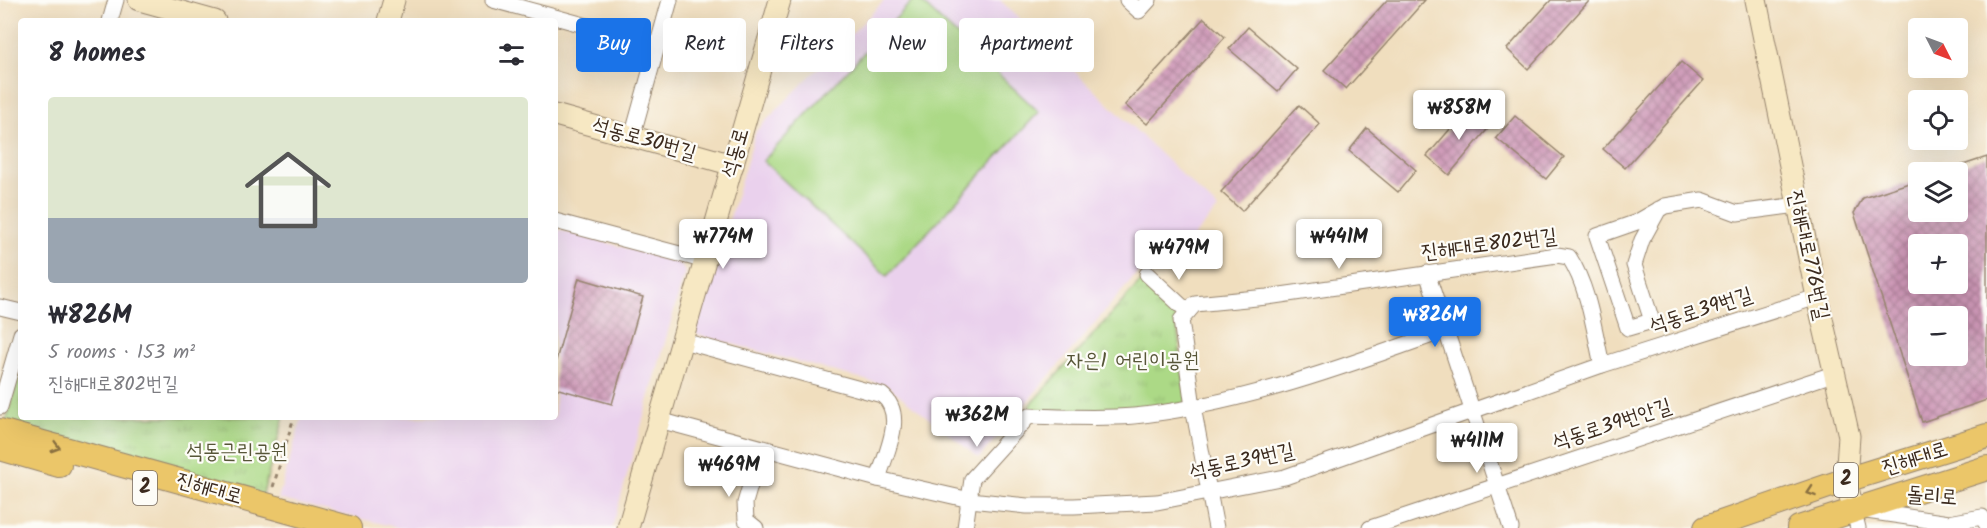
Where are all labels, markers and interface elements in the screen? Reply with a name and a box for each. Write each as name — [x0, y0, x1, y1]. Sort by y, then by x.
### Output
chip: Buy — [576, 18, 651, 72]
chip: Rent — [663, 18, 746, 72]
chip: Filters — [758, 18, 855, 72]
chip: New — [867, 18, 947, 72]
chip: Apartment — [959, 18, 1094, 72]
north arrow — [1908, 18, 1968, 78]
map controls — [1908, 18, 1968, 366]
text: 8 homes — [48, 33, 146, 75]
icon: filters — [495, 38, 528, 71]
pin: ₩858M — [1417, 90, 1501, 141]
button: locate — [1908, 90, 1968, 150]
text: ₩858M — [1427, 93, 1491, 125]
street label: 석동로30번길 — [588, 109, 700, 171]
street label: 석동로 — [713, 124, 759, 182]
icon: home — [234, 136, 342, 244]
button: layers — [1908, 162, 1968, 222]
street label: 진해대로776번길 — [1778, 187, 1838, 323]
pin: ₩774M — [681, 219, 765, 270]
pin: ₩441M — [1297, 219, 1381, 270]
street label: 진해대로802번길 — [1419, 220, 1559, 270]
text: ₩774M — [693, 222, 753, 254]
text: ₩441M — [1310, 222, 1368, 254]
pin: ₩479M — [1137, 230, 1221, 281]
text: ₩479M — [1149, 233, 1209, 265]
button: + — [1908, 234, 1968, 294]
street label: 석동로39번길 — [1645, 279, 1757, 343]
text: ₩826M — [48, 295, 132, 337]
pin: ₩826M — [1393, 297, 1477, 348]
text: ₩826M — [1403, 300, 1467, 332]
button: − — [1908, 306, 1968, 366]
text: 5 rooms · 153 m² — [48, 337, 195, 369]
park label: 자은1 어린이공원 — [1066, 345, 1200, 378]
text: 진해대로802번길 — [48, 369, 178, 401]
street label: 석동로39번안길 — [1548, 390, 1676, 460]
pin: ₩362M — [935, 397, 1019, 448]
text: ₩362M — [945, 400, 1009, 432]
pin: ₩411M — [1435, 423, 1519, 474]
text: ₩411M — [1451, 426, 1503, 458]
street label: 진해대로 — [1878, 433, 1952, 485]
street label: 석동로39번길 — [1186, 435, 1298, 489]
park label: 석동근린공원 — [186, 436, 288, 469]
one-way arrow — [51, 439, 61, 452]
pin: ₩469M — [687, 447, 771, 498]
text: ₩469M — [698, 450, 760, 482]
road number: 2 — [1834, 463, 1858, 497]
street label: 진해대로 — [172, 464, 246, 514]
road number: 2 — [133, 471, 157, 505]
street label: 돌리로 — [1906, 479, 1958, 515]
one-way arrow — [1806, 484, 1817, 497]

